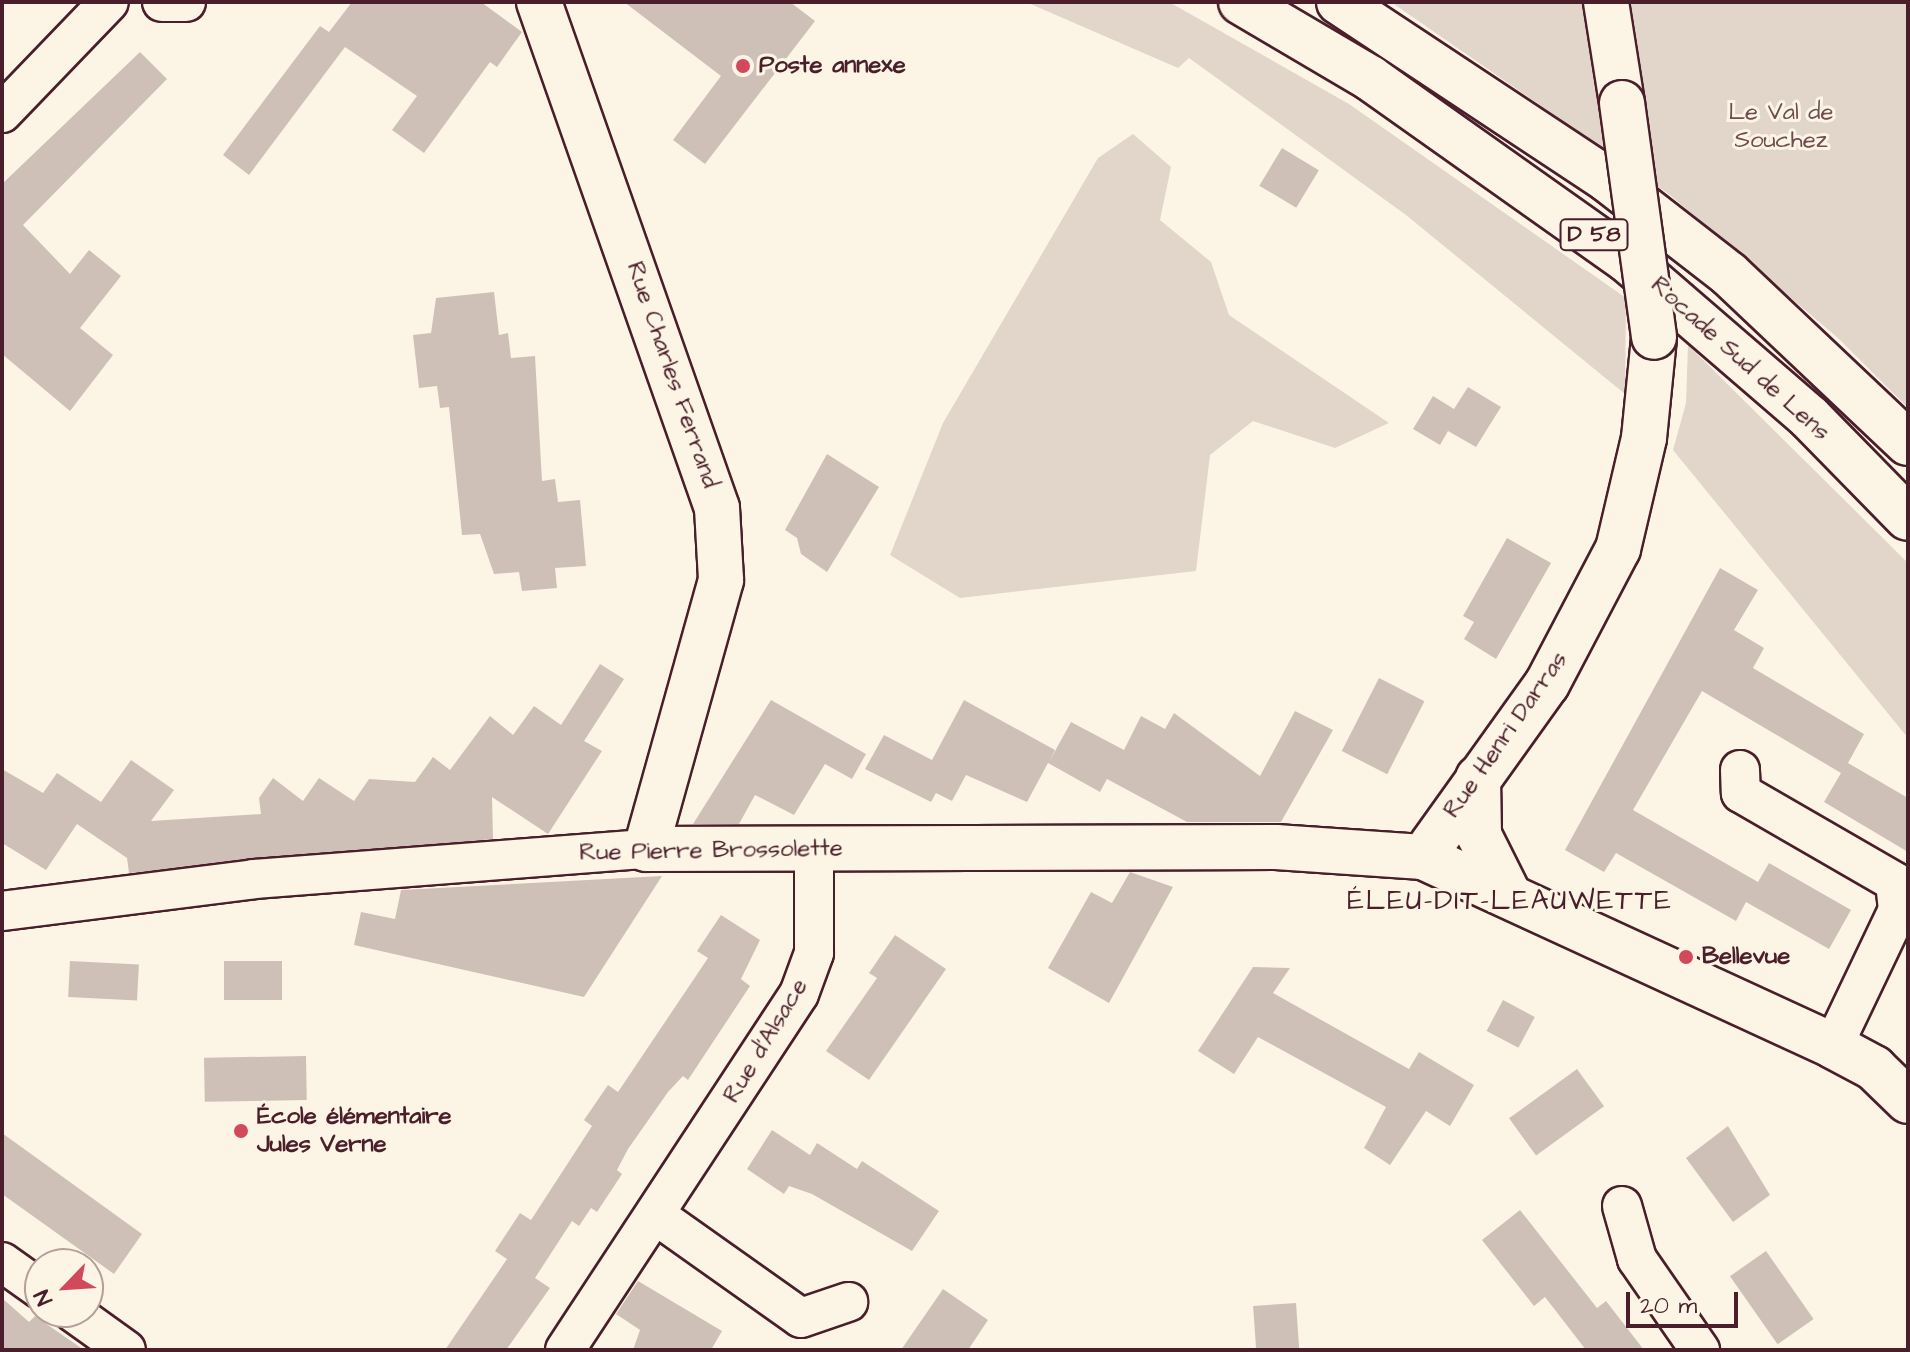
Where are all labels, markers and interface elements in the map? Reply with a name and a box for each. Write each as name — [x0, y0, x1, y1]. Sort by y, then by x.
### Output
place label: Poste annexe — [759, 52, 906, 80]
marker: Poste annexe — [734, 57, 752, 75]
park label: Le Val de Souchez — [1728, 99, 1834, 155]
road number: D 58 — [1558, 217, 1630, 253]
street label: Rue Charles Ferrand — [620, 258, 724, 492]
street label: Rocade Sud de Lens — [1645, 271, 1835, 447]
street label: Rue Henri Darras — [1438, 646, 1574, 824]
street label: Rue Pierre Brossolette — [579, 834, 843, 868]
district label: ÉLEU-DIT-LEAUWETTE — [1347, 884, 1673, 918]
place label: Bellevue — [1702, 943, 1790, 971]
marker: Bellevue — [1677, 948, 1695, 966]
street label: Rue d'Alsace — [718, 974, 814, 1108]
place label: École élémentaire Jules Verne — [257, 1103, 451, 1159]
marker: École élémentaire Jules Verne — [232, 1122, 250, 1140]
north arrow — [24, 1248, 104, 1328]
scale bar — [1630, 1276, 1742, 1326]
text: N — [27, 1285, 61, 1310]
text: 20 m — [1640, 1289, 1697, 1323]

